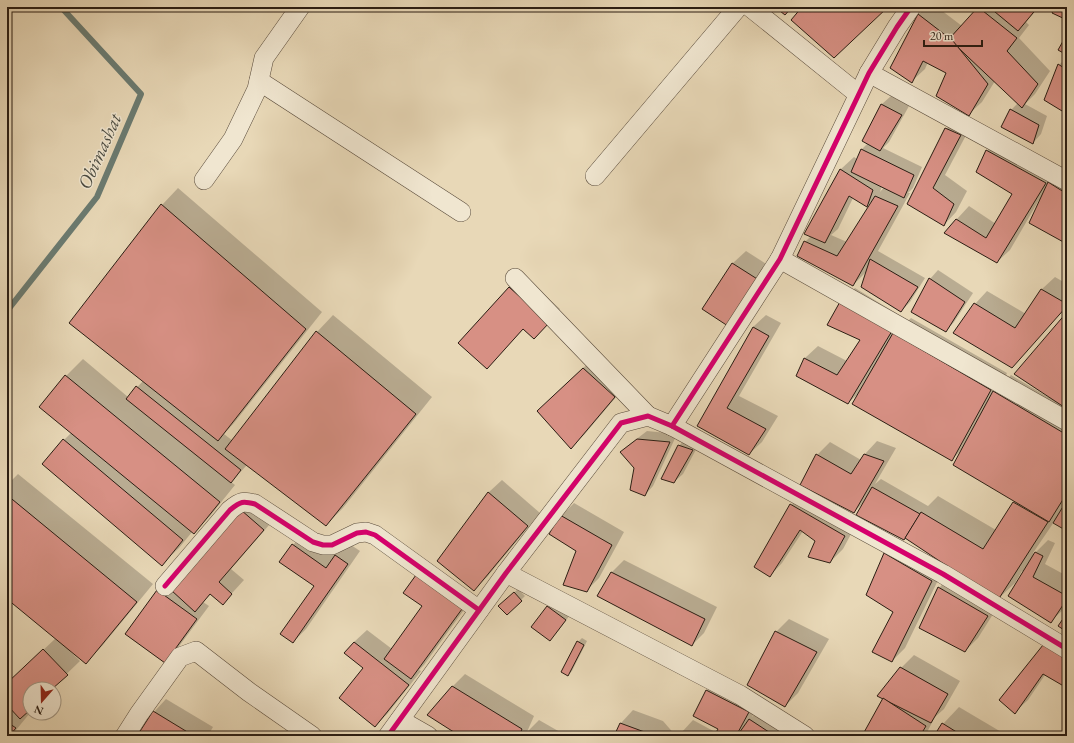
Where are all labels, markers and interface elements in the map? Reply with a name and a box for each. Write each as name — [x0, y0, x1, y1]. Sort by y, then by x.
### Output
scale bar — [924, 22, 982, 48]
text: 20 m — [930, 28, 954, 44]
water label: Obimashat — [72, 108, 128, 193]
north arrow — [22, 681, 62, 721]
text: N — [32, 702, 45, 718]

